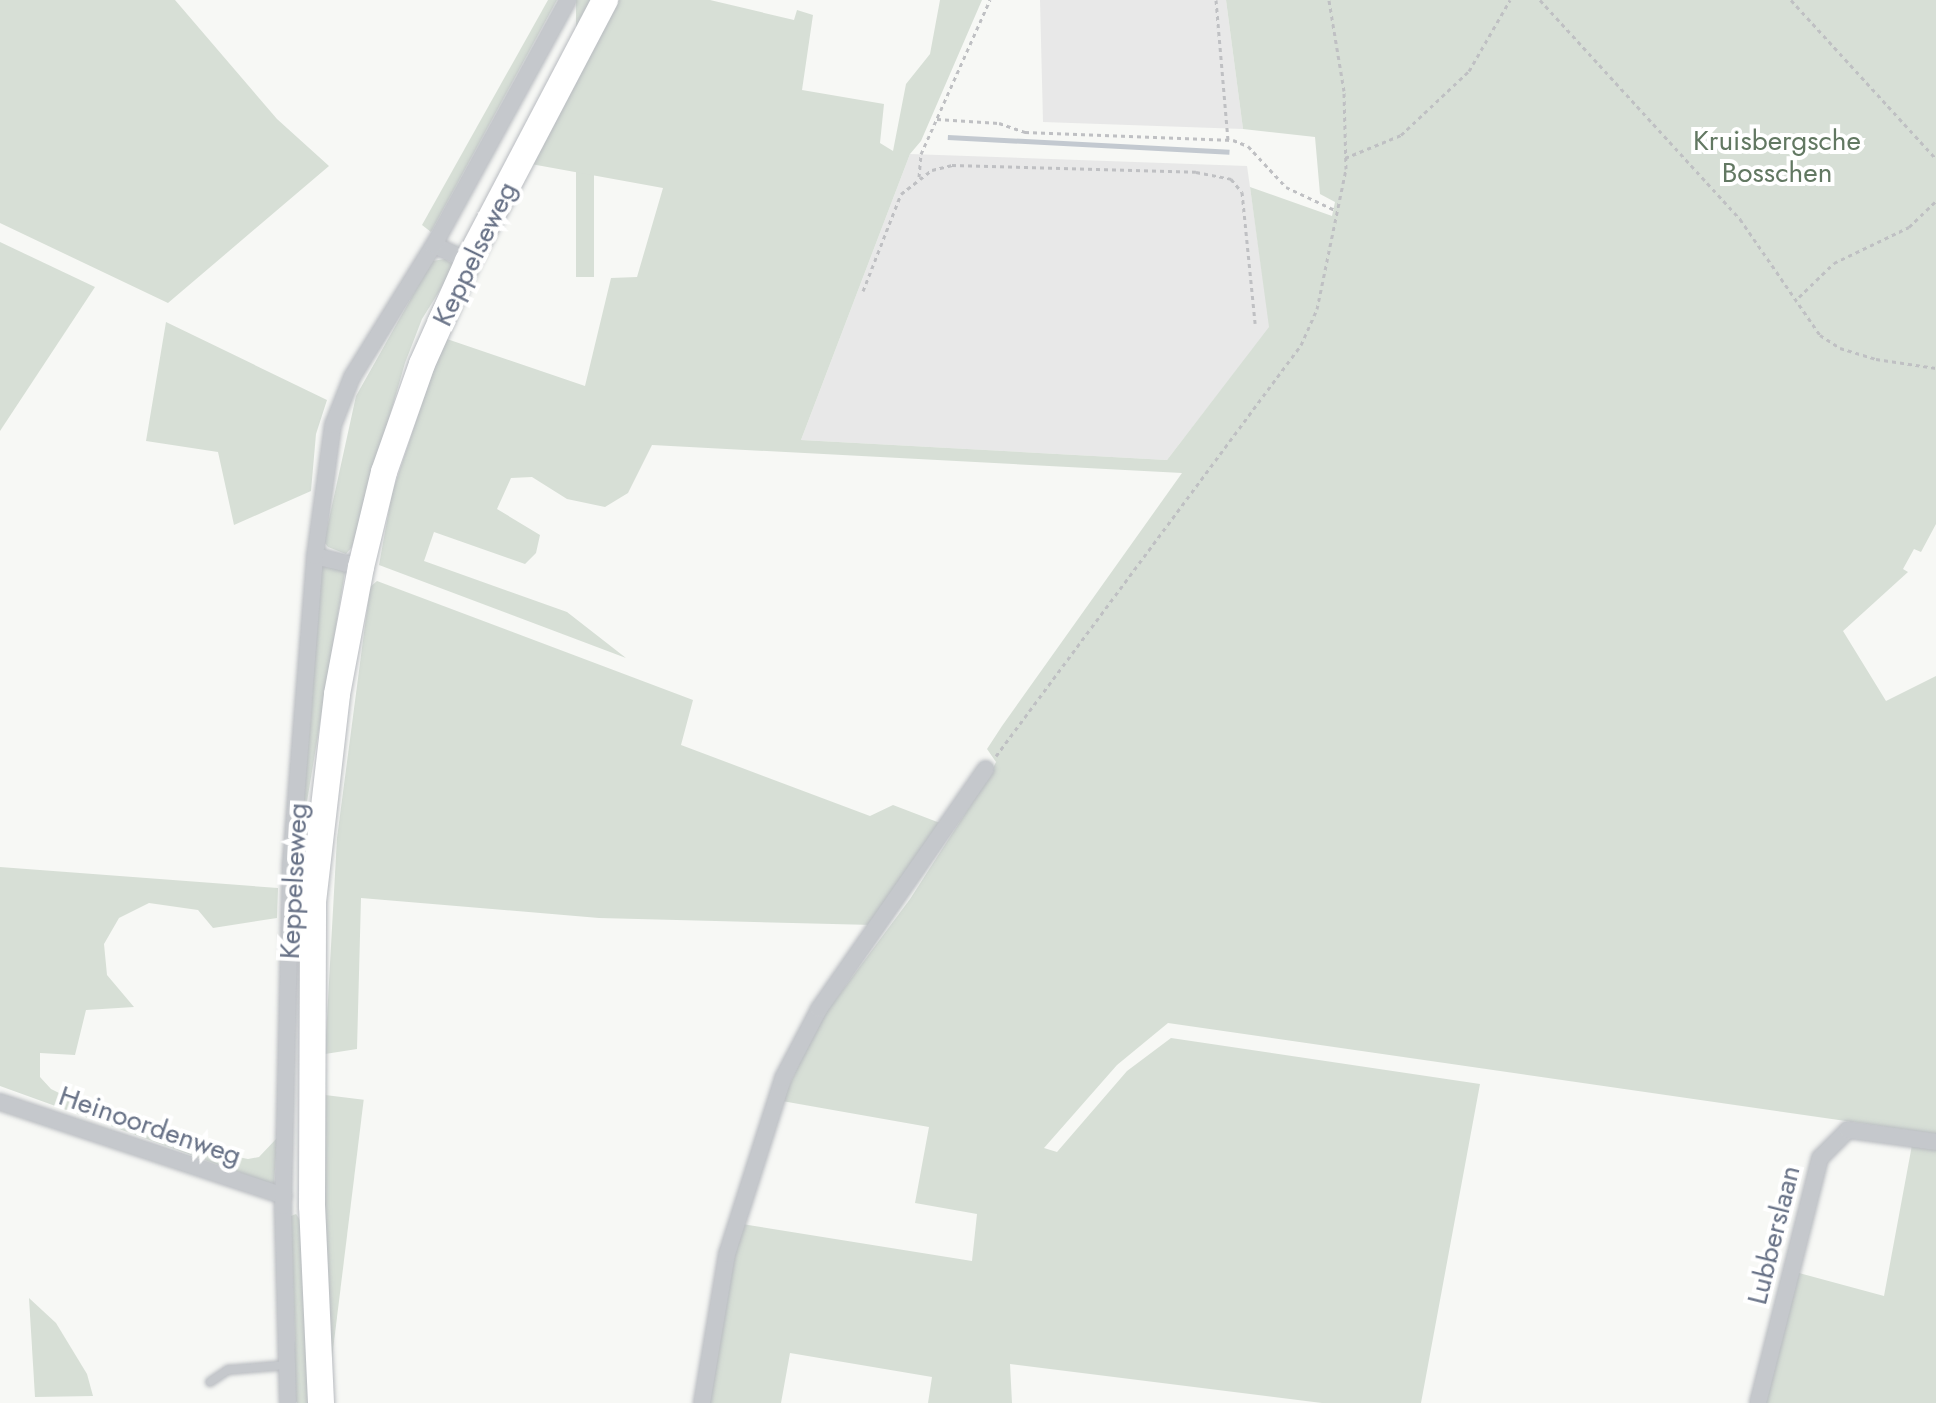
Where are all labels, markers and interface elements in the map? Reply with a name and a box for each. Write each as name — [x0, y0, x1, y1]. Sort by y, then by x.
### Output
park label: Kruisbergsche Bosschen — [1693, 124, 1861, 190]
street label: Keppelseweg — [426, 176, 524, 332]
street label: Keppelseweg — [273, 802, 315, 960]
street label: Heinoordenweg — [54, 1079, 246, 1173]
street label: Lubberslaan — [1741, 1162, 1807, 1308]

